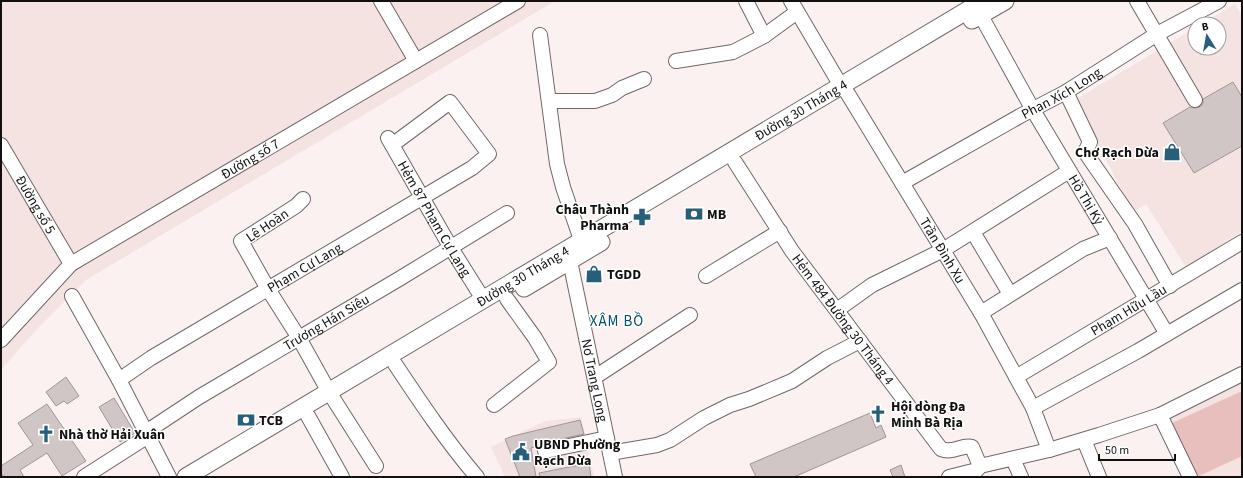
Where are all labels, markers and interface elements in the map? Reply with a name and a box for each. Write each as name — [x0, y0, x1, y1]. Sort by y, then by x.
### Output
north arrow — [1187, 16, 1227, 56]
text: B — [1200, 19, 1210, 35]
street label: Phan Xích Long — [1018, 63, 1106, 125]
street label: Đường 30 Tháng 4 — [751, 75, 852, 146]
street label: Đường số 7 — [217, 134, 284, 185]
shop icon: Chợ Rạch Dừa — [1162, 142, 1182, 162]
place label: Chợ Rạch Dừa — [1075, 143, 1159, 163]
street label: Hẻm 87 Phạm Cự Lạng — [392, 157, 476, 281]
street label: Hồ Thị Kỷ — [1063, 171, 1109, 229]
street label: Đường số 5 — [10, 172, 60, 238]
place label: Châu Thành Pharma — [556, 200, 629, 236]
street label: Lê Hoàn — [242, 204, 293, 247]
bank icon: MB — [684, 204, 704, 224]
place label: MB — [707, 205, 727, 225]
pharmacy icon: Châu Thành Pharma — [632, 207, 652, 227]
street label: Trần Đình Xu — [914, 214, 970, 288]
street label: Phạm Cự Lạng — [264, 238, 346, 298]
street label: Đường 30 Tháng 4 — [473, 241, 573, 312]
street label: Hẻm 484 Đường 30 Tháng 4 — [787, 250, 898, 389]
shop icon: TGDD — [584, 264, 604, 284]
place label: TGDD — [607, 265, 641, 285]
street label: Phạm Hữu Lầu — [1087, 280, 1171, 341]
street label: Trương Hán Siêu — [280, 290, 373, 356]
district label: XÂM BỒ — [590, 311, 644, 332]
street label: Nơ Trang Long — [576, 337, 612, 424]
place label: Hội dòng Đa Minh Bà Rịa — [891, 397, 966, 433]
church icon: Hội dòng Đa Minh Bà Rịa — [868, 404, 888, 424]
bank icon: TCB — [236, 410, 256, 430]
place label: TCB — [259, 411, 284, 431]
church icon: Nhà thờ Hải Xuân — [36, 424, 56, 444]
place label: Nhà thờ Hải Xuân — [59, 425, 165, 445]
place label: UBND Phường Rạch Dừa — [534, 435, 621, 471]
scale bar — [1099, 436, 1175, 462]
public building icon: UBND Phường Rạch Dừa — [511, 442, 531, 462]
text: 50 m — [1105, 442, 1129, 459]

